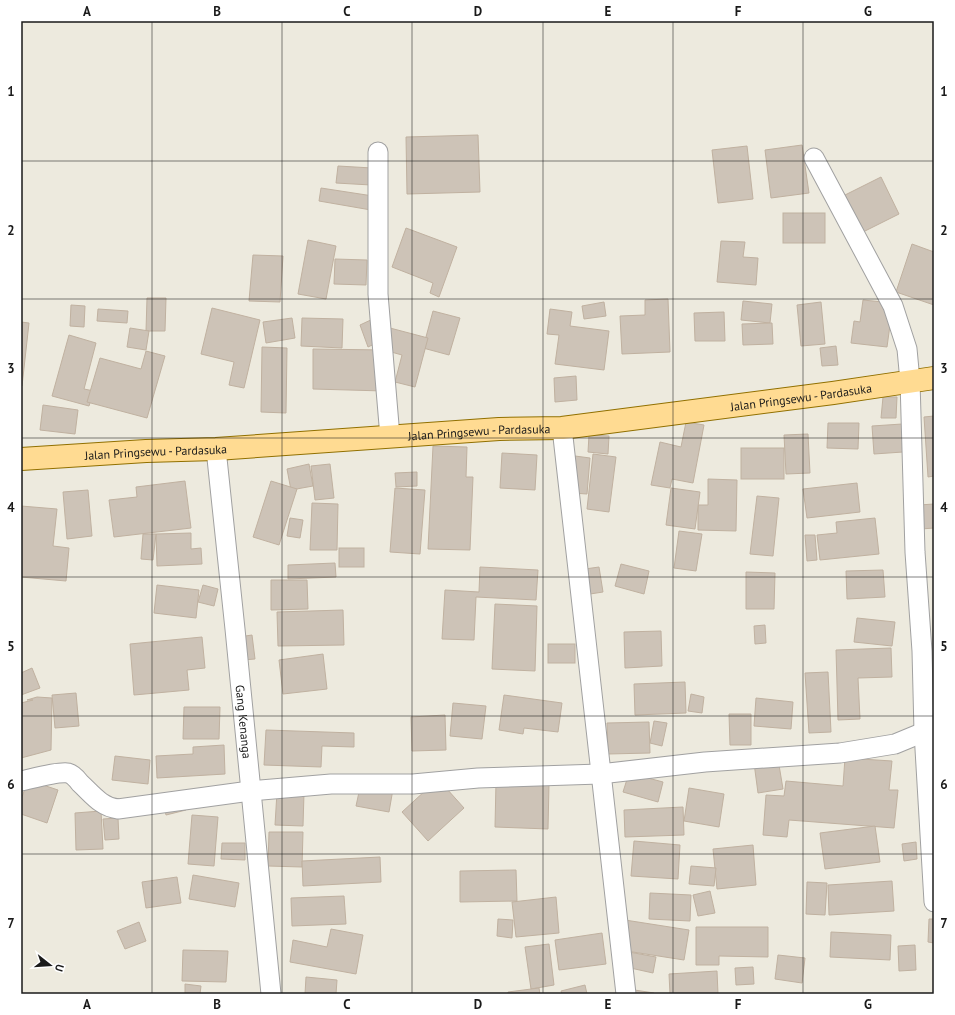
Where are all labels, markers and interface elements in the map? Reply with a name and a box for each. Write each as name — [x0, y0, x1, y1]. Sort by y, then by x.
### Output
text: A — [83, 3, 91, 20]
text: B — [213, 3, 221, 20]
text: C — [343, 3, 351, 20]
text: D — [474, 3, 482, 20]
text: E — [605, 3, 612, 20]
text: F — [735, 3, 742, 20]
text: G — [864, 3, 872, 20]
text: 1 — [7, 83, 15, 100]
text: 1 — [940, 83, 948, 100]
text: 2 — [7, 222, 15, 239]
text: 2 — [940, 222, 948, 239]
text: 3 — [7, 360, 15, 377]
text: 3 — [940, 360, 948, 377]
street label: Jalan Pringsewu - Pardasuka — [728, 380, 873, 414]
street label: Jalan Pringsewu - Pardasuka — [406, 421, 550, 443]
street label: Jalan Pringsewu - Pardasuka — [83, 441, 228, 462]
text: 4 — [7, 499, 15, 516]
text: 4 — [940, 499, 948, 516]
text: 5 — [7, 638, 15, 655]
text: 5 — [940, 638, 948, 655]
street label: Gang Kenanga — [233, 684, 255, 759]
text: 6 — [7, 776, 15, 793]
text: 6 — [940, 776, 948, 793]
text: 7 — [7, 915, 15, 932]
text: 7 — [940, 915, 948, 932]
north arrow — [30, 945, 70, 985]
text: U — [52, 963, 67, 973]
text: A — [83, 996, 91, 1013]
text: B — [213, 996, 221, 1013]
text: C — [343, 996, 351, 1013]
text: D — [474, 996, 482, 1013]
text: E — [605, 996, 612, 1013]
text: F — [735, 996, 742, 1013]
text: G — [864, 996, 872, 1013]

